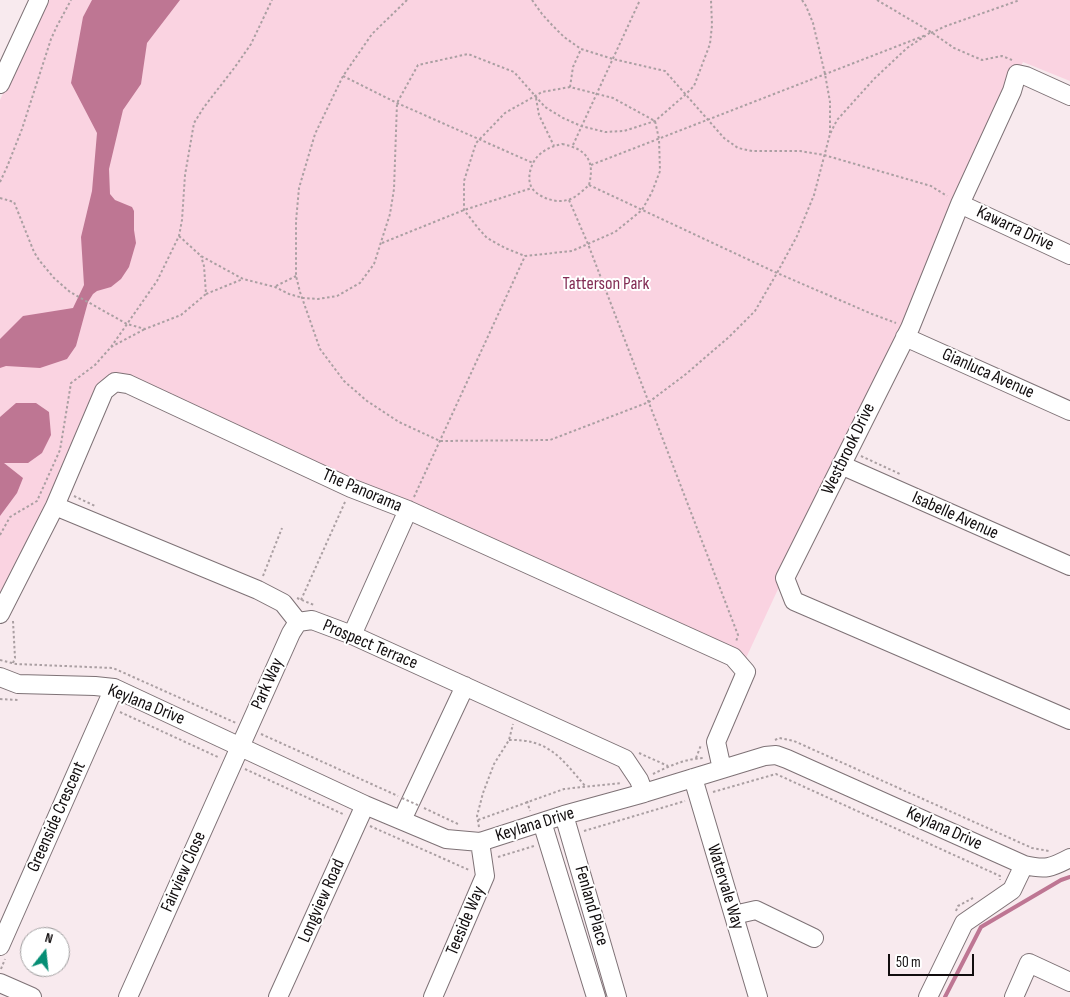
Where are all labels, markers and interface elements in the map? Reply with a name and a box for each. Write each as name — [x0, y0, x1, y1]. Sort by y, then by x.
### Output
street label: Kawarra Drive — [973, 202, 1057, 256]
park label: Tatterson Park — [563, 273, 649, 295]
street label: Gianluca Avenue — [939, 344, 1037, 404]
street label: Westbrook Drive — [818, 400, 880, 498]
street label: The Panorama — [319, 465, 405, 517]
street label: Isabelle Avenue — [908, 487, 1002, 545]
street label: Prospect Terrace — [319, 615, 421, 675]
street label: Park Way — [247, 655, 289, 713]
street label: Keylana Drive — [104, 680, 188, 730]
street label: Greenside Crescent — [23, 759, 91, 875]
street label: Keylana Drive — [493, 803, 577, 847]
street label: Keylana Drive — [903, 803, 985, 855]
street label: Fairview Close — [157, 828, 211, 916]
street label: Watervale Way — [702, 842, 748, 932]
street label: Longview Road — [294, 856, 350, 946]
street label: Fenland Place — [569, 864, 613, 948]
street label: Teeside Way — [442, 883, 490, 959]
north arrow — [20, 927, 70, 977]
text: N — [43, 929, 55, 947]
scale bar — [890, 944, 976, 976]
text: 50 m — [896, 953, 921, 972]

